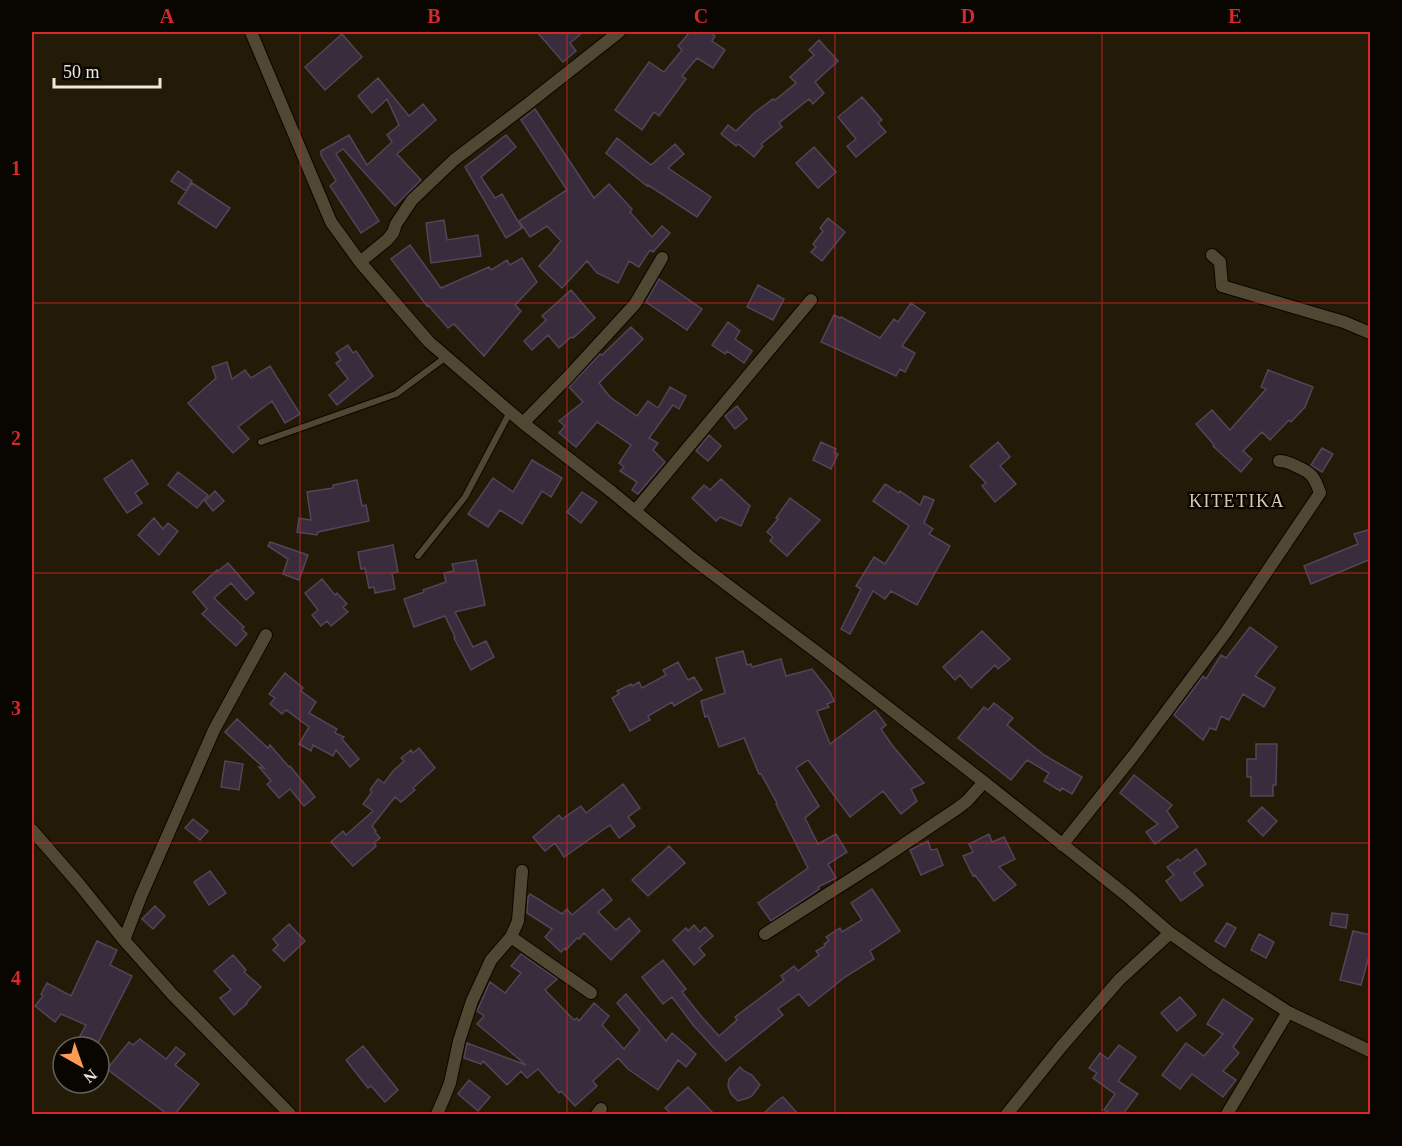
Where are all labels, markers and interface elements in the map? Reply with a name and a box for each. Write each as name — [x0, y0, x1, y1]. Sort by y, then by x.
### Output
text: A — [160, 5, 175, 27]
text: B — [427, 5, 441, 27]
text: C — [694, 5, 708, 27]
text: D — [961, 5, 975, 27]
text: E — [1228, 5, 1242, 27]
scale bar — [54, 51, 160, 89]
text: 50 m — [63, 62, 100, 82]
text: 1 — [11, 157, 21, 179]
text: 2 — [11, 427, 21, 449]
district label: KITETIKA — [1189, 491, 1285, 511]
text: 3 — [11, 697, 21, 719]
text: 4 — [11, 967, 21, 989]
north arrow — [51, 1035, 111, 1095]
text: N — [80, 1066, 100, 1087]

